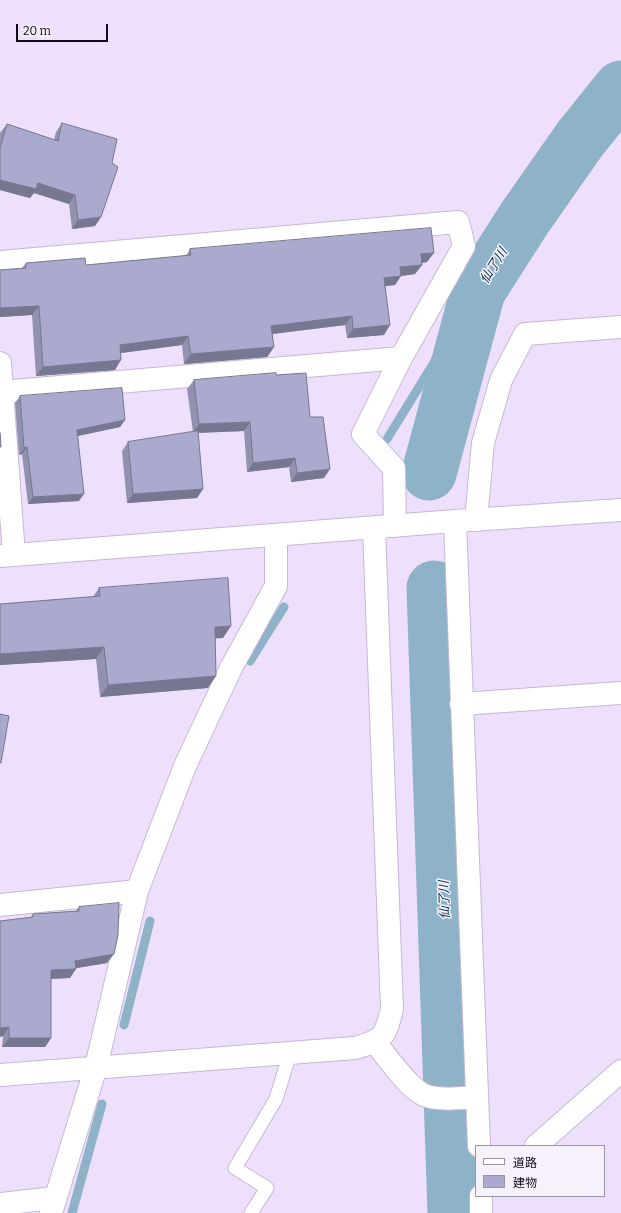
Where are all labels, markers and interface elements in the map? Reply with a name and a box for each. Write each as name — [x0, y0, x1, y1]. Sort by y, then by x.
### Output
scale bar — [18, 16, 110, 42]
text: 20 m — [23, 24, 51, 38]
water label: 仙了川 — [477, 245, 511, 287]
water label: 仙了川 — [437, 880, 453, 920]
legend — [475, 1145, 605, 1197]
text: 道路 — [513, 1156, 537, 1170]
text: 建物 — [513, 1176, 537, 1190]

